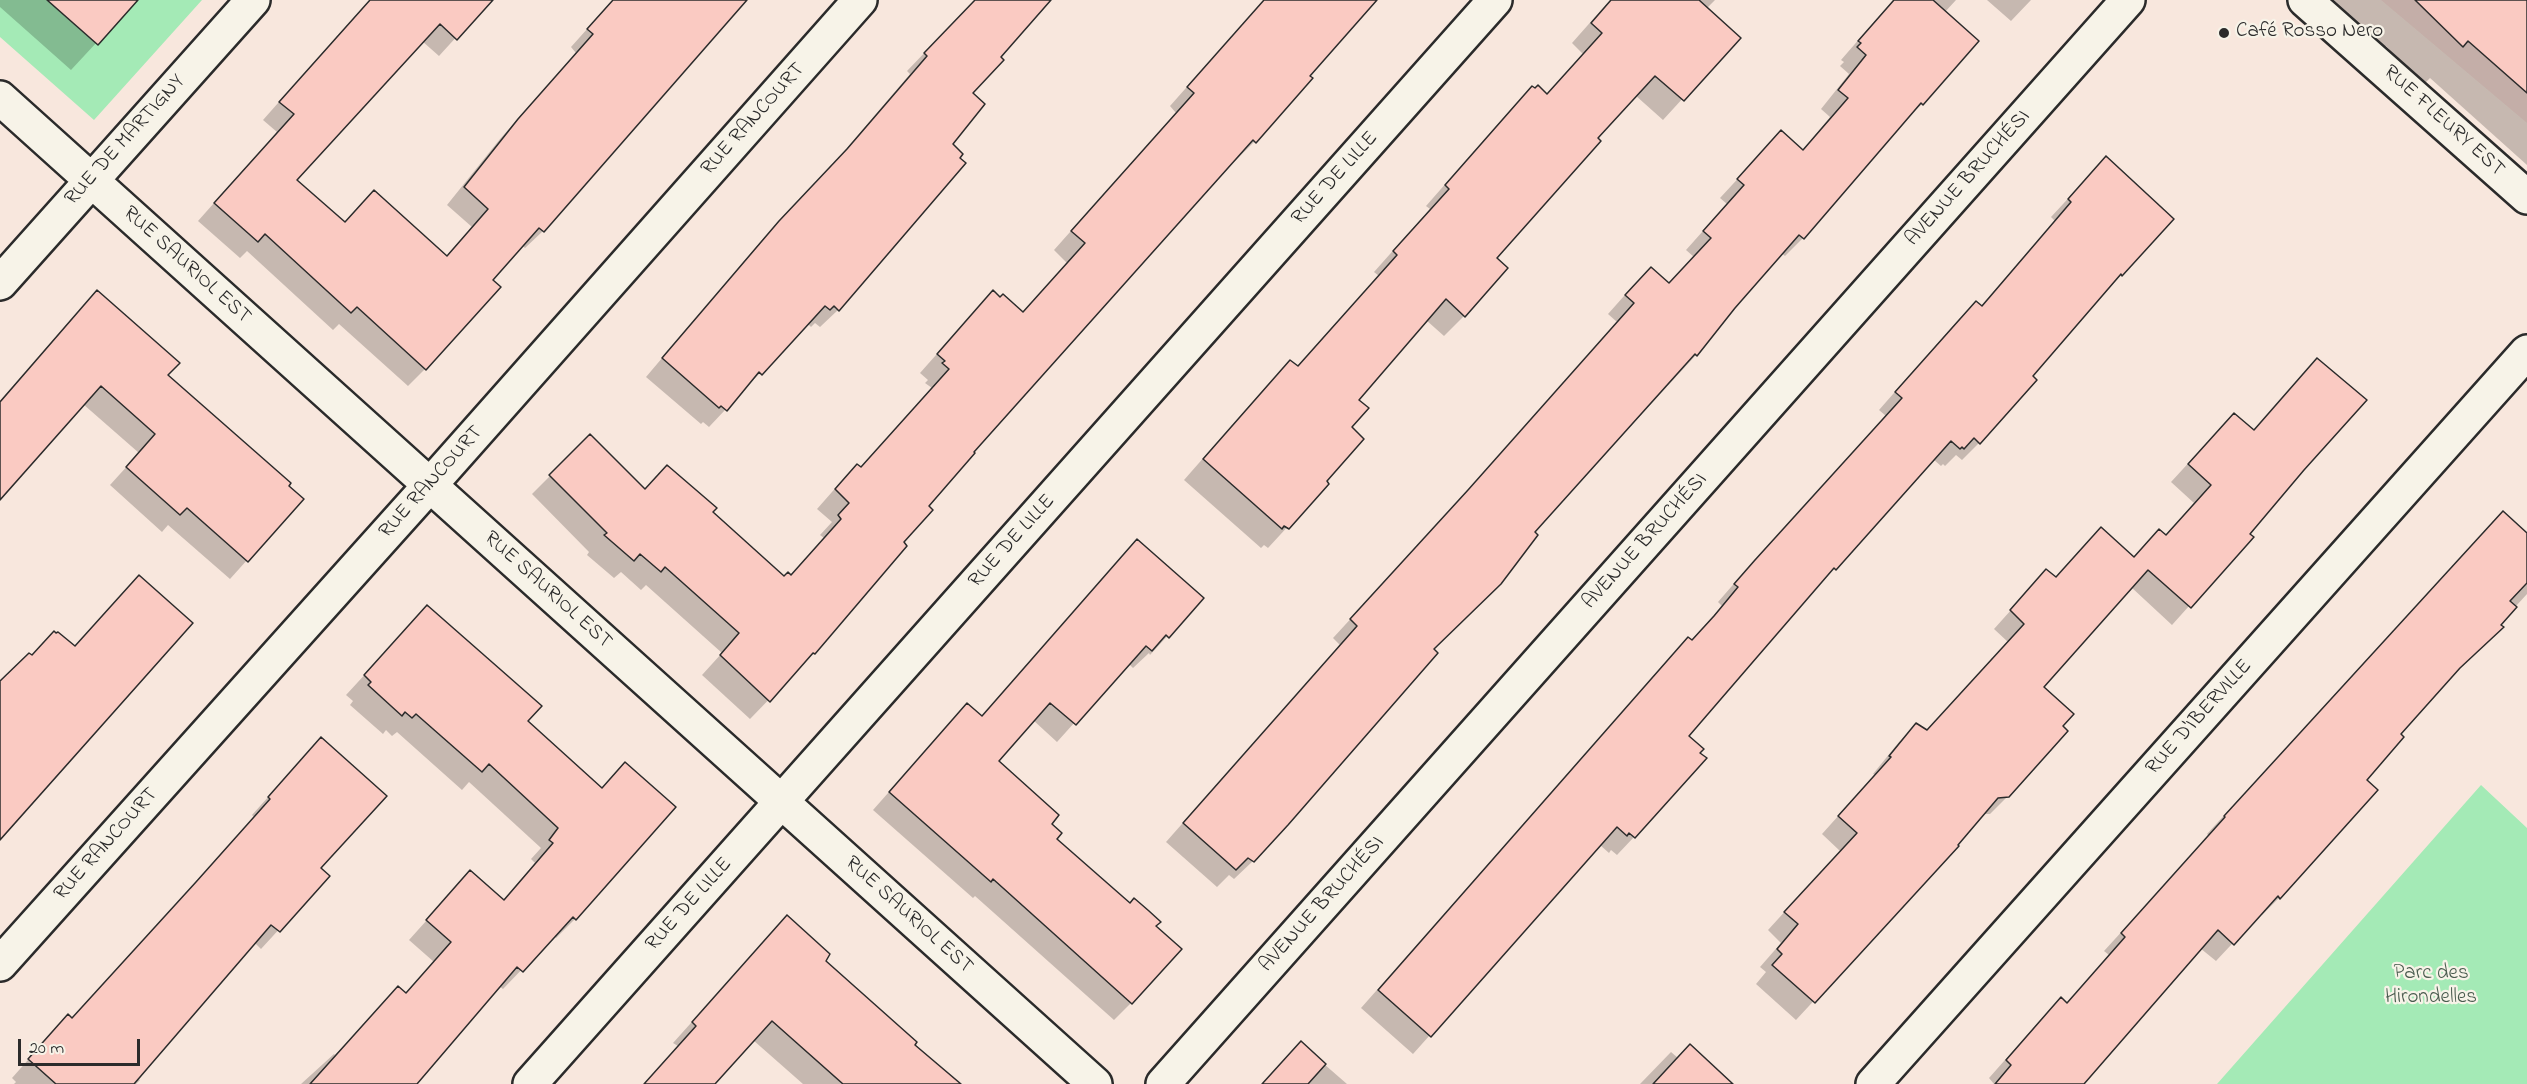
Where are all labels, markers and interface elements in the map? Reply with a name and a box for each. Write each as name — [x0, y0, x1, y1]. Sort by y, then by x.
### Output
place label: Café Rosso Nero — [2236, 20, 2383, 46]
marker: Café Rosso Nero — [2217, 26, 2231, 40]
street label: RUE RANCOURT — [697, 58, 811, 182]
street label: RUE FLEURY EST — [2377, 61, 2509, 183]
street label: RUE DE MARTIGNY — [61, 70, 191, 212]
street label: AVENUE BRUCHÉSI — [1901, 106, 2037, 252]
street label: RUE DE LILLE — [1287, 127, 1385, 231]
street label: RUE SAURIOL EST — [117, 202, 255, 330]
street label: RUE RANCOURT — [375, 421, 489, 545]
street label: AVENUE BRUCHÉSI — [1578, 469, 1714, 615]
street label: RUE DE LILLE — [964, 490, 1062, 594]
street label: RUE SAURIOL EST — [478, 527, 616, 655]
street label: RUE D'IBERVILLE — [2141, 655, 2259, 781]
street label: RUE RANCOURT — [50, 783, 164, 907]
street label: AVENUE BRUCHÉSI — [1255, 832, 1391, 978]
street label: RUE SAURIOL EST — [839, 852, 977, 980]
street label: RUE DE LILLE — [641, 853, 739, 957]
park label: Parc des Hirondelles — [2385, 962, 2477, 1012]
scale bar — [21, 1027, 142, 1065]
text: 20 m — [29, 1036, 64, 1062]

